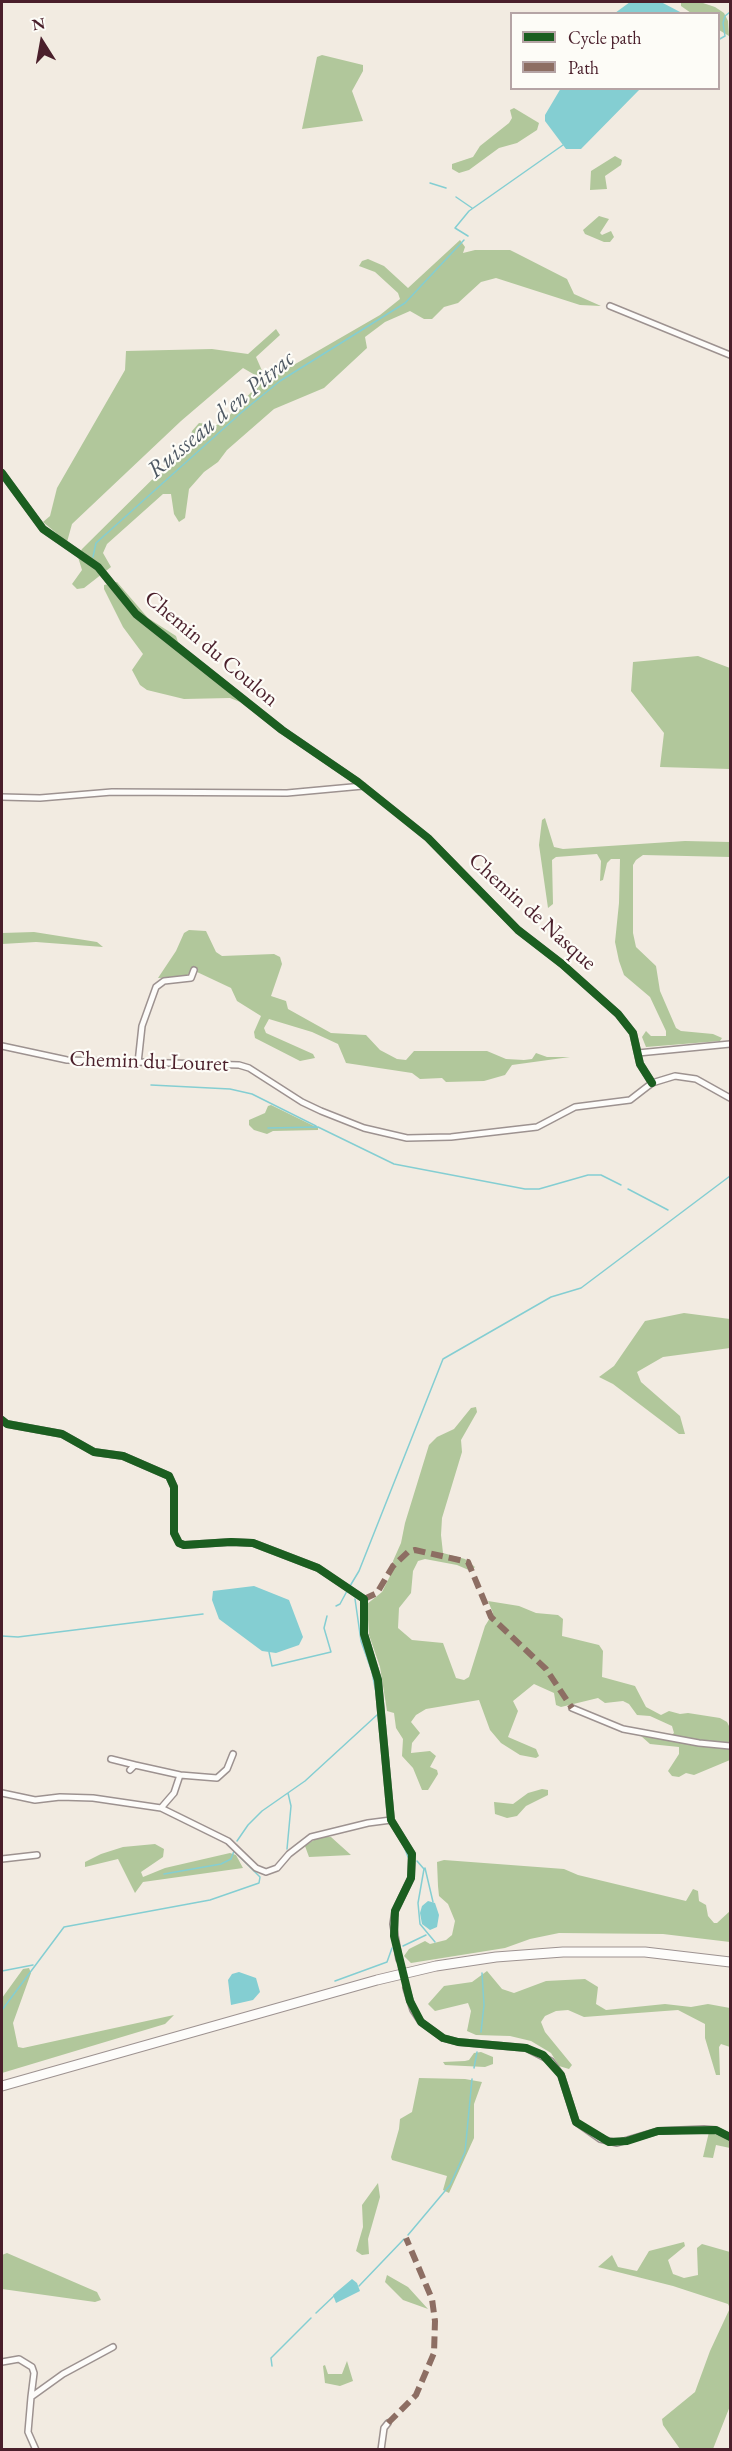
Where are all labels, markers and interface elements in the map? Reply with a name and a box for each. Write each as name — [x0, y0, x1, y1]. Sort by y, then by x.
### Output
north arrow — [12, 12, 72, 72]
text: N — [30, 12, 47, 35]
legend — [510, 12, 720, 90]
text: Cycle path — [568, 26, 642, 49]
text: Path — [568, 56, 599, 79]
water label: Ruisseau d'en Pitrac — [141, 345, 301, 485]
street label: Chemin du Coulon — [139, 585, 283, 713]
street label: Chemin de Nasque — [463, 848, 601, 976]
street label: Chemin du Louret — [69, 1046, 229, 1078]

